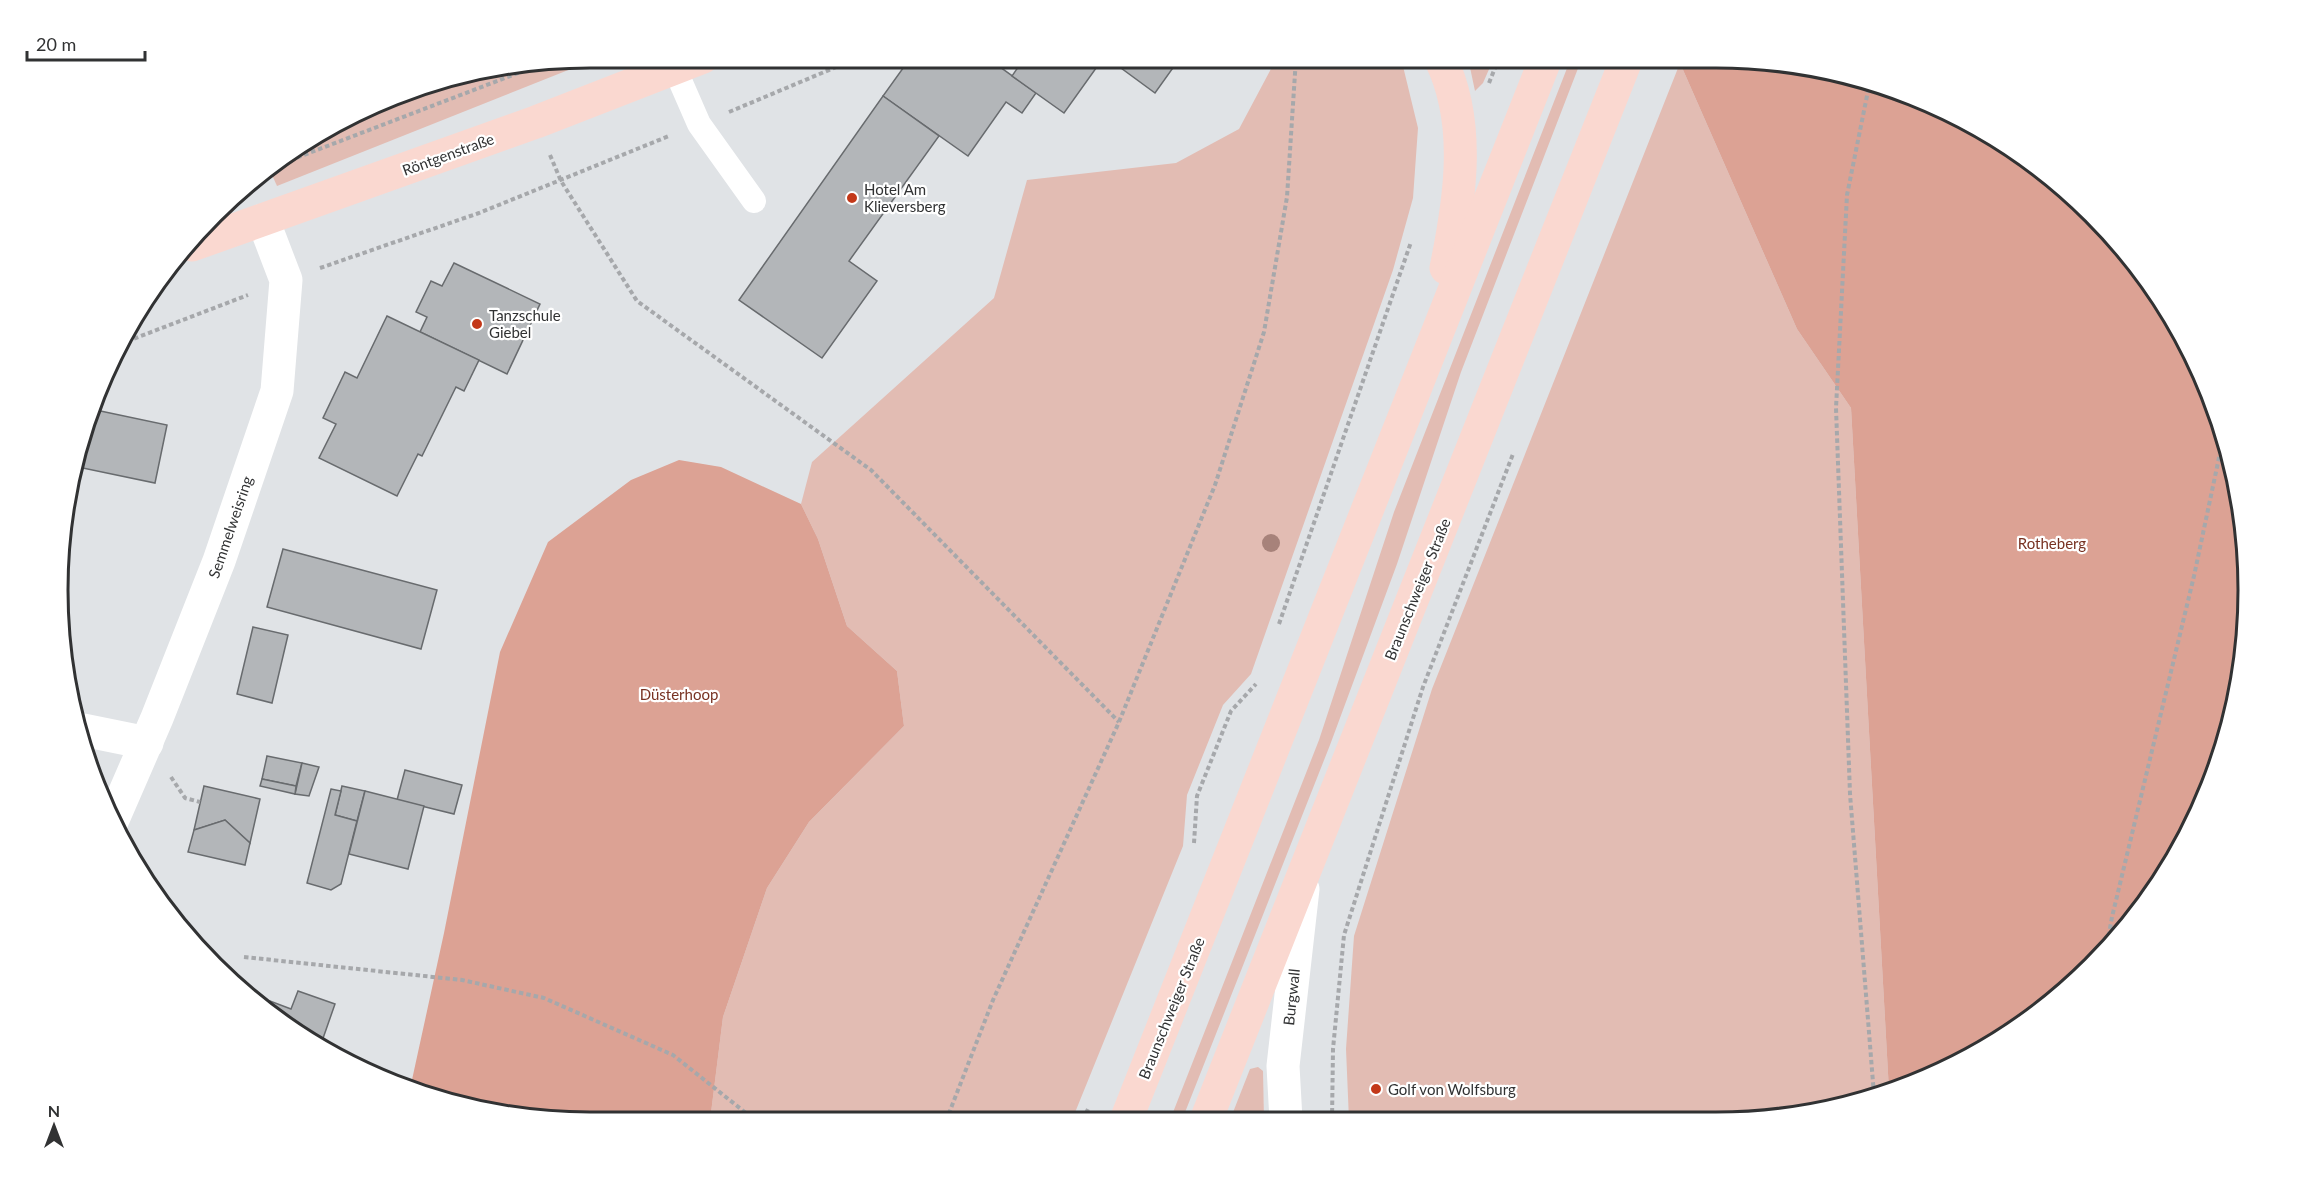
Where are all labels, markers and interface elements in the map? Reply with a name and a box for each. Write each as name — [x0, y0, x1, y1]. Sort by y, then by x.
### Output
scale bar — [27, 24, 146, 62]
text: 20 m — [36, 33, 76, 55]
street label: Röntgenstraße — [400, 129, 496, 179]
place label: Hotel Am Klieversberg — [864, 180, 946, 215]
marker: Hotel Am Klieversberg — [845, 191, 859, 205]
place label: Tanzschule Giebel — [489, 306, 561, 341]
marker: Tanzschule Giebel — [470, 317, 484, 331]
street label: Semmelweisring — [204, 473, 256, 581]
street label: Braunschweiger Straße — [1380, 515, 1454, 663]
park label: Rotheberg — [2018, 534, 2086, 552]
park label: Düsterhoop — [640, 685, 718, 703]
street label: Braunschweiger Straße — [1134, 934, 1208, 1082]
street label: Burgwall — [1279, 968, 1303, 1026]
place label: Golf von Wolfsburg — [1388, 1080, 1516, 1098]
marker: Golf von Wolfsburg — [1369, 1082, 1383, 1096]
north arrow — [24, 1096, 84, 1156]
text: N — [48, 1101, 60, 1120]

